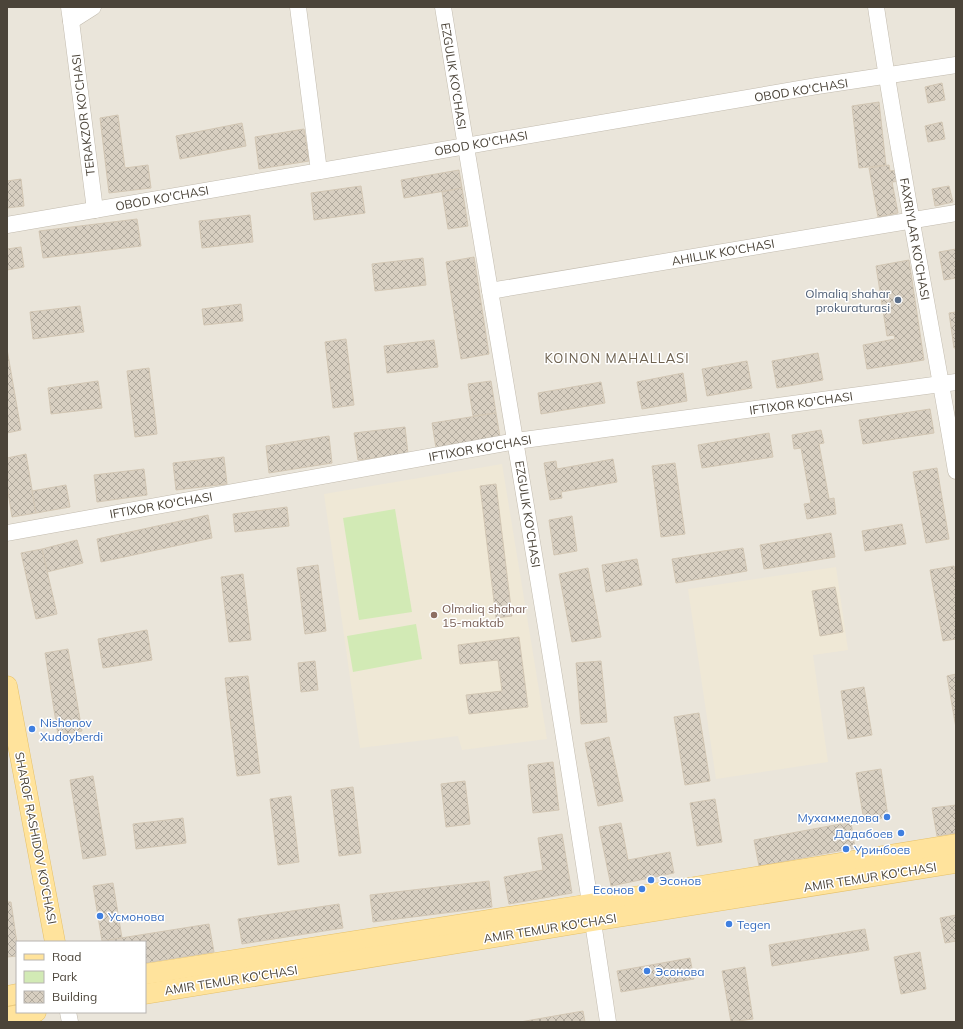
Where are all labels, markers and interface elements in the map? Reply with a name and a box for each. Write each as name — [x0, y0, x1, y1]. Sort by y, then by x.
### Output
street label: EZGULIK KO'CHASI — [438, 22, 470, 130]
street label: TERAKZOR KO'CHASI — [68, 53, 98, 177]
street label: OBOD KO'CHASI — [753, 75, 849, 105]
street label: OBOD KO'CHASI — [433, 127, 529, 159]
street label: FAXRIYLAR KO'CHASI — [897, 177, 933, 301]
street label: OBOD KO'CHASI — [114, 182, 210, 214]
street label: AHILLIK KO'CHASI — [671, 236, 775, 268]
place label: Olmaliq shahar prokuraturasi — [805, 286, 891, 315]
marker: Olmaliq shahar prokuraturasi — [893, 295, 903, 305]
district label: KOINON MAHALLASI — [544, 350, 690, 366]
street label: IFTIXOR KO'CHASI — [748, 388, 854, 418]
street label: IFTIXOR KO'CHASI — [427, 432, 533, 464]
street label: EZGULIK KO'CHASI — [512, 460, 544, 568]
street label: IFTIXOR KO'CHASI — [108, 489, 214, 521]
place label: Olmaliq shahar 15-maktab — [442, 601, 527, 630]
marker: Olmaliq shahar 15-maktab — [429, 610, 439, 620]
place label: Nishonov Xudoyberdi — [40, 715, 103, 744]
marker: Nishonov Xudoyberdi — [27, 724, 37, 734]
street label: SHAROF RASHIDOV KO'CHASI — [12, 751, 60, 925]
place label: Мухаммедова — [797, 810, 879, 825]
marker: Мухаммедова — [882, 812, 892, 822]
place label: Дадабоев — [834, 826, 893, 841]
marker: Дадабоев — [896, 828, 906, 838]
place label: Уринбоев — [853, 842, 911, 857]
marker: Уринбоев — [841, 844, 851, 854]
street label: AMIR TEMUR KO'CHASI — [802, 859, 938, 895]
place label: Эсонов — [659, 873, 701, 888]
marker: Эсонов — [646, 875, 656, 885]
place label: Есонов — [593, 882, 634, 897]
marker: Есонов — [637, 884, 647, 894]
place label: Усмонова — [107, 909, 164, 924]
street label: AMIR TEMUR KO'CHASI — [482, 910, 618, 946]
marker: Усмонова — [95, 911, 105, 921]
place label: Tegen — [737, 917, 771, 932]
marker: Tegen — [724, 919, 734, 929]
legend — [16, 941, 146, 1013]
text: Road — [52, 949, 81, 964]
street label: AMIR TEMUR KO'CHASI — [163, 962, 299, 998]
place label: Эсонова — [655, 964, 704, 979]
marker: Эсонова — [642, 966, 652, 976]
text: Park — [52, 969, 78, 984]
text: Building — [52, 989, 97, 1004]

